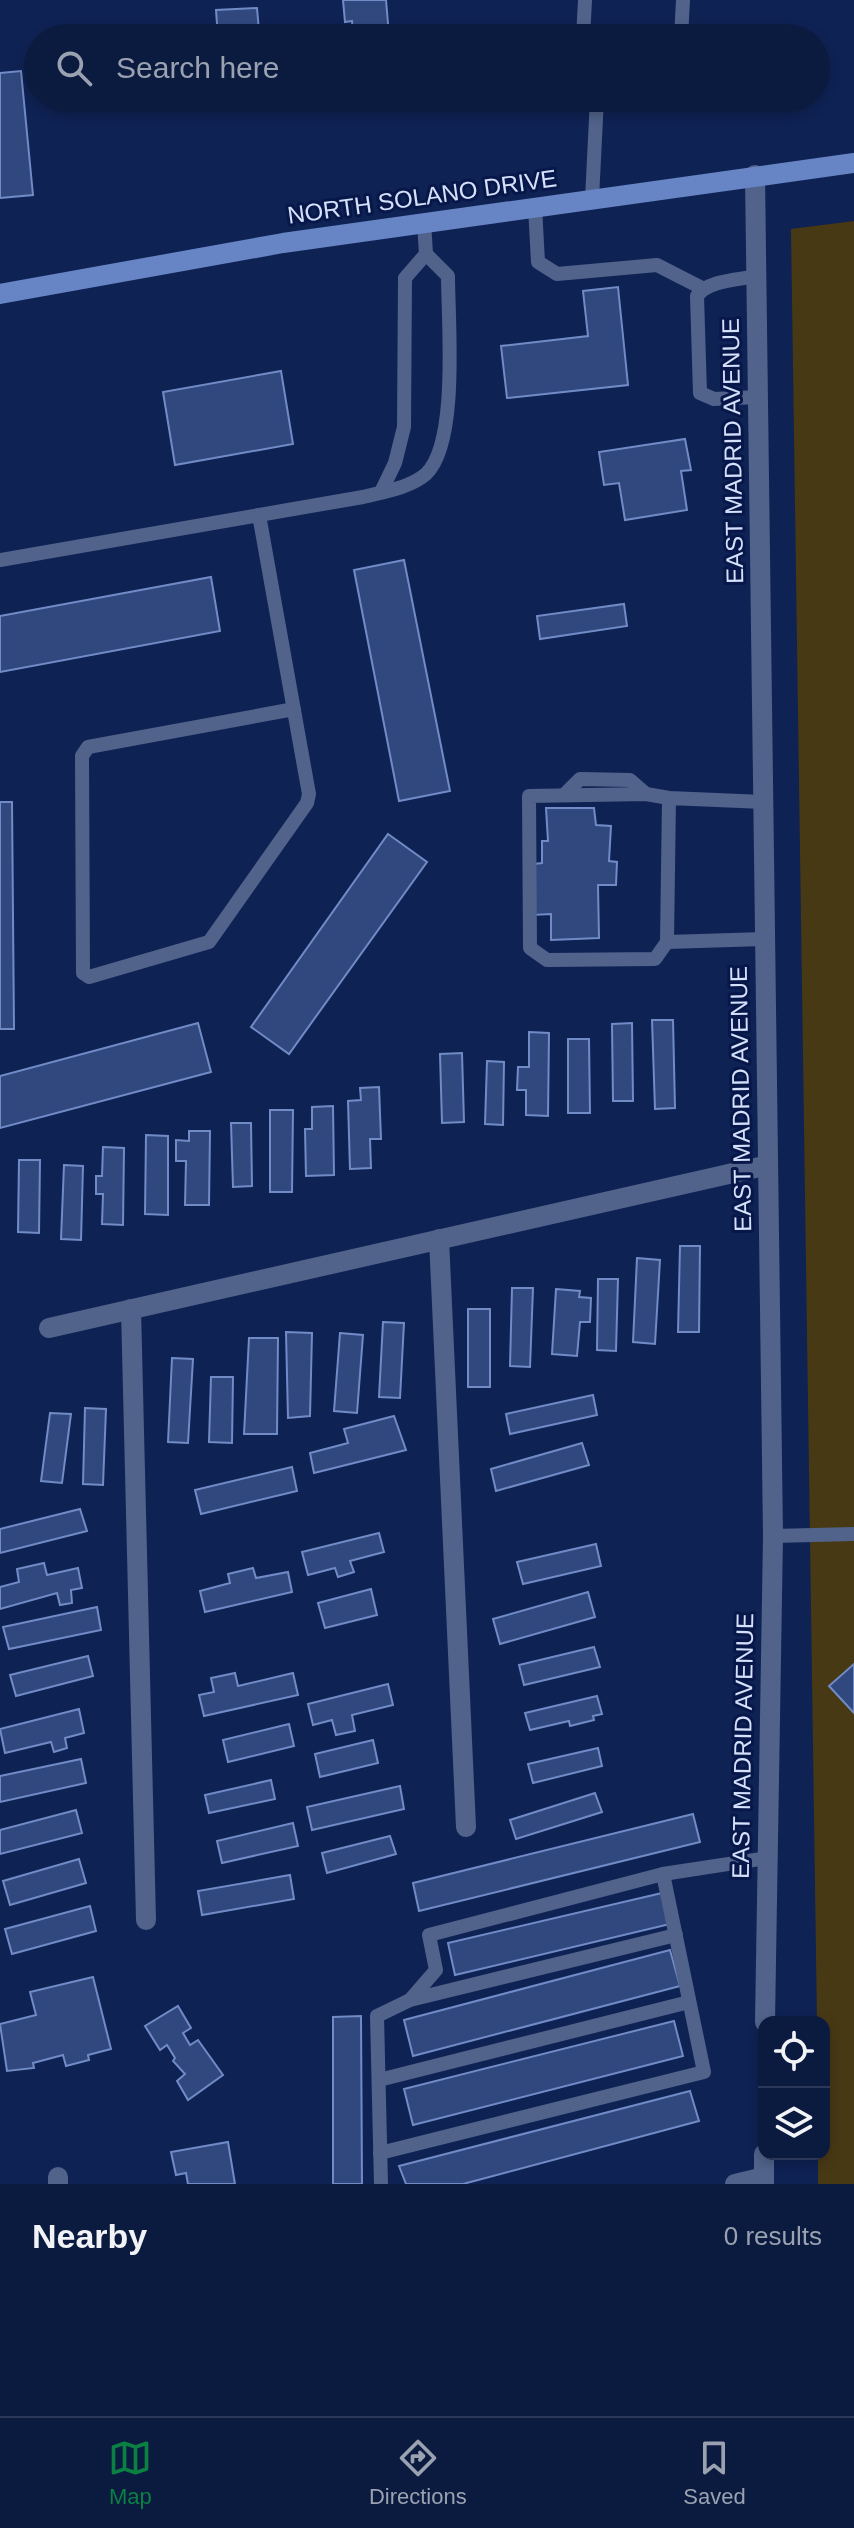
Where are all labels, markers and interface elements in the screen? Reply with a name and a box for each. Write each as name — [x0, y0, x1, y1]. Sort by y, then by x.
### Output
search box — [24, 24, 830, 112]
icon: search — [52, 46, 96, 90]
text: Search here — [116, 51, 279, 84]
street label: NORTH SOLANO DRIVE — [286, 164, 558, 229]
street label: EAST MADRID AVENUE — [717, 318, 748, 584]
street label: EAST MADRID AVENUE — [725, 966, 756, 1232]
street label: EAST MADRID AVENUE — [727, 1613, 758, 1879]
map controls — [758, 2016, 830, 2160]
button: locate — [758, 2016, 830, 2088]
button: layers — [758, 2088, 830, 2160]
text: Nearby — [32, 2217, 147, 2255]
text: 0 results — [724, 2221, 822, 2251]
tab: Map — [108, 2436, 152, 2510]
tab: Directions — [369, 2436, 467, 2510]
tab: Saved — [683, 2436, 746, 2510]

